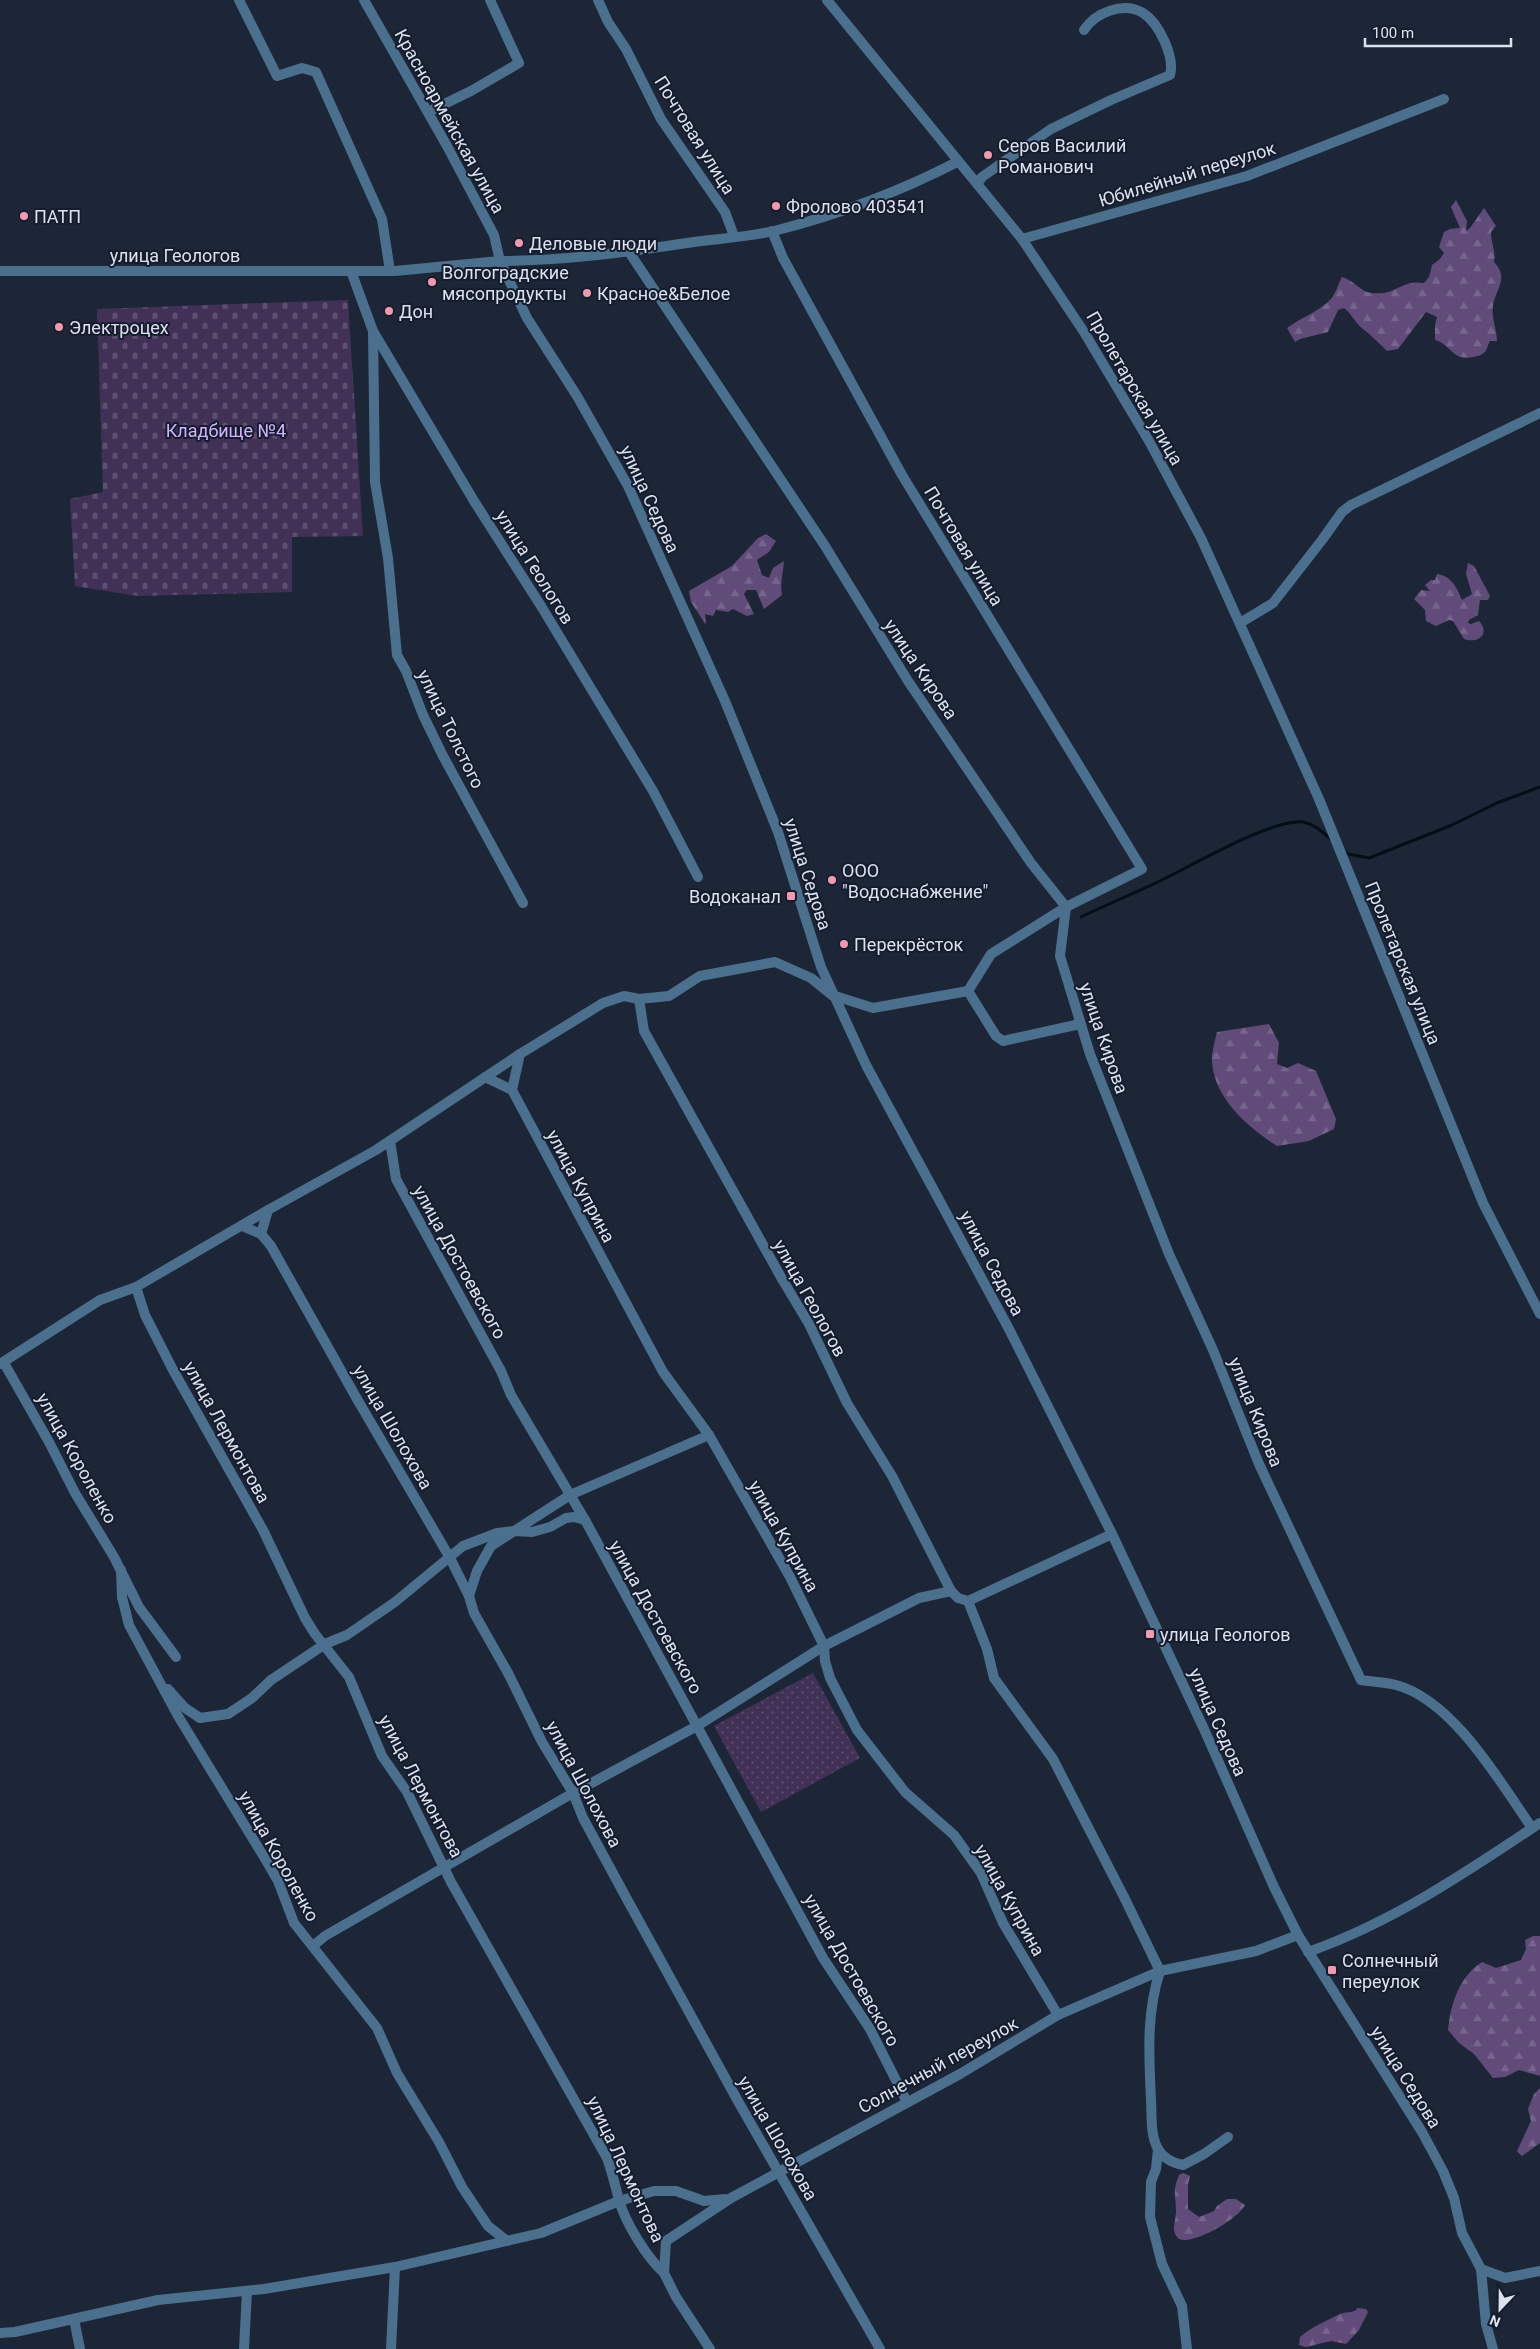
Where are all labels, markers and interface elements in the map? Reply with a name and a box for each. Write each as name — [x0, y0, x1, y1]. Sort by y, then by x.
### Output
scale bar — [1365, 15, 1511, 47]
text: 100 m — [1372, 24, 1414, 42]
street label: Красноармейская улица — [391, 25, 509, 217]
street label: Почтовая улица — [650, 72, 740, 198]
place label: Серов Василий Романович — [998, 135, 1126, 177]
street label: Юбилейный переулок — [1096, 137, 1278, 211]
marker: Серов Василий Романович — [982, 149, 994, 161]
place label: Фролово 403541 — [786, 196, 927, 217]
marker: Фролово 403541 — [770, 200, 782, 212]
place label: ПАТП — [34, 206, 81, 227]
marker: ПАТП — [18, 210, 30, 222]
place label: Деловые люди — [529, 233, 657, 254]
marker: Деловые люди — [513, 237, 525, 249]
street label: улица Геологов — [110, 245, 240, 266]
place label: Волгоградские мясопродукты — [442, 262, 569, 304]
marker: Волгоградские мясопродукты — [426, 276, 438, 288]
place label: Красное&Белое — [597, 283, 730, 304]
marker: Красное&Белое — [581, 287, 593, 299]
place label: Дон — [399, 301, 433, 322]
marker: Дон — [383, 305, 395, 317]
street label: Пролетарская улица — [1082, 307, 1188, 469]
place label: Электроцех — [69, 317, 169, 338]
marker: Электроцех — [53, 321, 65, 333]
park label: Кладбище №4 — [166, 420, 286, 441]
street label: улица Седова — [616, 442, 684, 556]
street label: Почтовая улица — [920, 483, 1008, 609]
street label: улица Геологов — [492, 506, 578, 628]
street label: улица Кирова — [880, 615, 962, 723]
street label: улица Толстого — [413, 666, 489, 792]
street label: улица Седова — [780, 815, 836, 933]
place label: ООО "Водоснабжение" — [842, 860, 988, 902]
marker: ООО "Водоснабжение" — [826, 874, 838, 886]
street label: Пролетарская улица — [1361, 878, 1445, 1048]
place label: Водоканал — [689, 886, 781, 907]
marker: Водоканал — [785, 890, 797, 902]
place label: Перекрёсток — [854, 934, 963, 955]
marker: Перекрёсток — [838, 938, 850, 950]
street label: улица Кирова — [1075, 980, 1133, 1096]
street label: улица Куприна — [542, 1126, 620, 1246]
street label: улица Достоевского — [409, 1182, 511, 1342]
street label: улица Седова — [955, 1207, 1029, 1319]
street label: улица Геологов — [769, 1236, 851, 1360]
street label: улица Кирова — [1225, 1354, 1287, 1470]
street label: улица Лермонтова — [179, 1357, 275, 1507]
street label: улица Шолохова — [349, 1361, 437, 1493]
street label: улица Короленко — [32, 1389, 122, 1527]
street label: улица Куприна — [745, 1476, 823, 1596]
street label: улица Достоевского — [605, 1537, 707, 1697]
place label: улица Геологов — [1160, 1624, 1291, 1645]
marker: улица Геологов — [1144, 1628, 1156, 1640]
street label: улица Седова — [1185, 1665, 1251, 1779]
street label: улица Лермонтова — [374, 1711, 468, 1861]
street label: улица Шолохова — [542, 1717, 626, 1851]
street label: улица Короленко — [234, 1787, 324, 1925]
street label: улица Куприна — [971, 1840, 1049, 1960]
street label: улица Достоевского — [800, 1890, 904, 2050]
place label: Солнечный переулок — [1342, 1950, 1439, 1992]
marker: Солнечный переулок — [1326, 1964, 1338, 1976]
street label: Солнечный переулок — [855, 2012, 1022, 2118]
street label: улица Седова — [1366, 2022, 1446, 2132]
street label: улица Шолохова — [734, 2072, 822, 2204]
street label: улица Лермонтова — [583, 2093, 669, 2245]
north arrow — [1475, 2284, 1525, 2334]
text: N — [1488, 2312, 1503, 2330]

